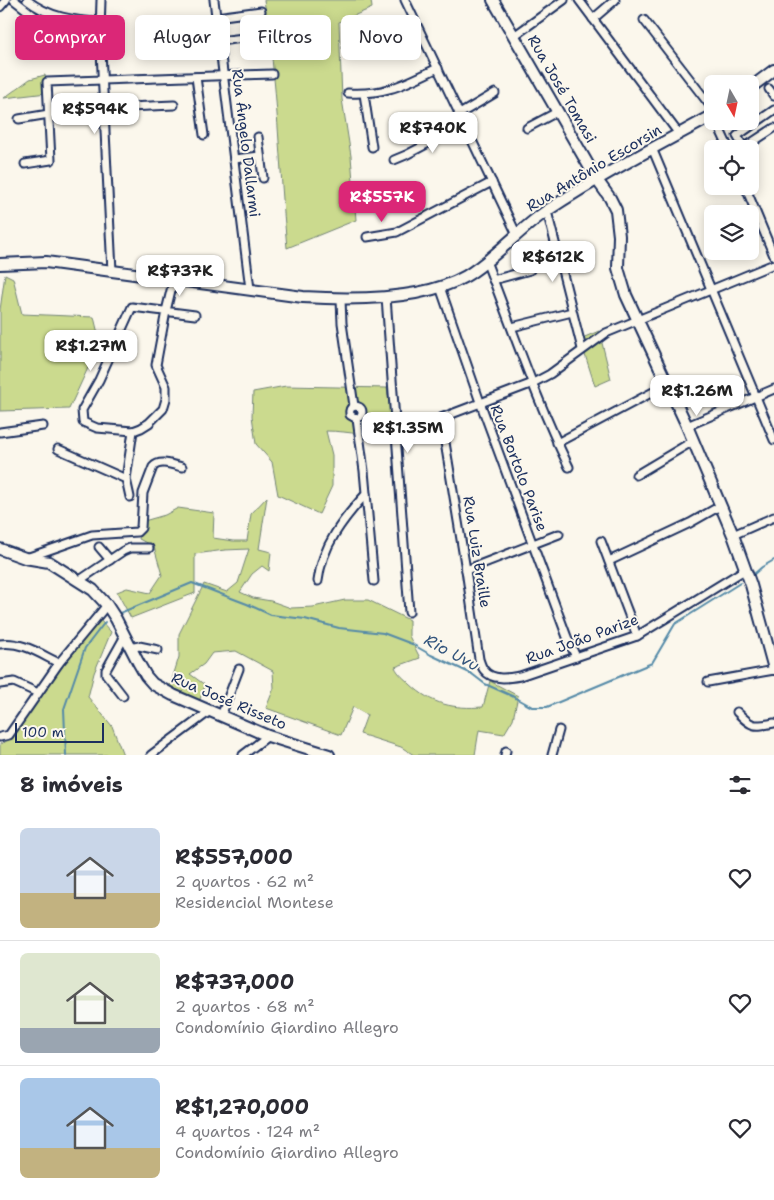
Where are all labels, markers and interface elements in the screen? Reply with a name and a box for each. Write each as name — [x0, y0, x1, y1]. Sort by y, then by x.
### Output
chip: Comprar — [15, 15, 125, 60]
chip: Alugar — [135, 15, 230, 60]
chip: Filtros — [240, 15, 331, 60]
chip: Novo — [341, 15, 421, 60]
street label: Rua José Tomasi — [523, 31, 601, 147]
street label: Rua Ângelo Dallarmi — [227, 68, 266, 218]
north arrow — [704, 75, 759, 130]
map controls — [704, 75, 759, 260]
pin: R$594K — [54, 92, 136, 135]
text: R$594K — [62, 98, 128, 119]
pin: R$740K — [392, 112, 474, 154]
text: R$740K — [400, 117, 466, 138]
street label: Rua Antônio Escorsin — [523, 120, 665, 216]
button: locate — [704, 140, 759, 195]
pin: R$557K — [341, 180, 423, 223]
text: R$557K — [350, 186, 414, 207]
button: layers — [704, 205, 759, 260]
pin: R$612K — [512, 240, 594, 283]
text: R$612K — [522, 246, 584, 267]
pin: R$737K — [139, 254, 221, 297]
text: R$737K — [147, 260, 213, 281]
pin: R$1.27M — [45, 330, 137, 372]
text: R$1.27M — [55, 335, 127, 356]
pin: R$1.26M — [651, 374, 743, 417]
text: R$1.26M — [661, 380, 733, 401]
street label: Rua Bortolo Parise — [486, 402, 552, 534]
pin: R$1.35M — [362, 412, 454, 454]
text: R$1.35M — [373, 417, 443, 438]
street label: Rua Luiz Braille — [458, 495, 496, 609]
street label: Rua João Parize — [523, 609, 641, 669]
water label: Rio Uvu — [421, 629, 483, 676]
street label: Rua José Risseto — [168, 668, 290, 734]
scale bar — [15, 720, 104, 743]
text: 100 m — [22, 723, 64, 741]
text: 8 imóveis — [20, 771, 123, 799]
icon: filters — [726, 771, 754, 799]
text: R$557,000 — [175, 843, 293, 871]
icon: home — [60, 848, 120, 908]
icon: heart — [726, 864, 754, 892]
text: 2 quartos · 62 m² — [175, 871, 314, 892]
text: Residencial Montese — [175, 892, 334, 913]
text: R$737,000 — [175, 968, 294, 996]
icon: home — [60, 973, 120, 1033]
icon: heart — [726, 989, 754, 1017]
text: 2 quartos · 68 m² — [175, 996, 315, 1017]
text: Condomínio Giardino Allegro — [175, 1017, 399, 1038]
text: R$1,270,000 — [175, 1093, 309, 1121]
icon: home — [60, 1098, 120, 1158]
icon: heart — [726, 1114, 754, 1142]
text: 4 quartos · 124 m² — [175, 1121, 320, 1142]
text: Condomínio Giardino Allegro — [175, 1142, 399, 1163]

